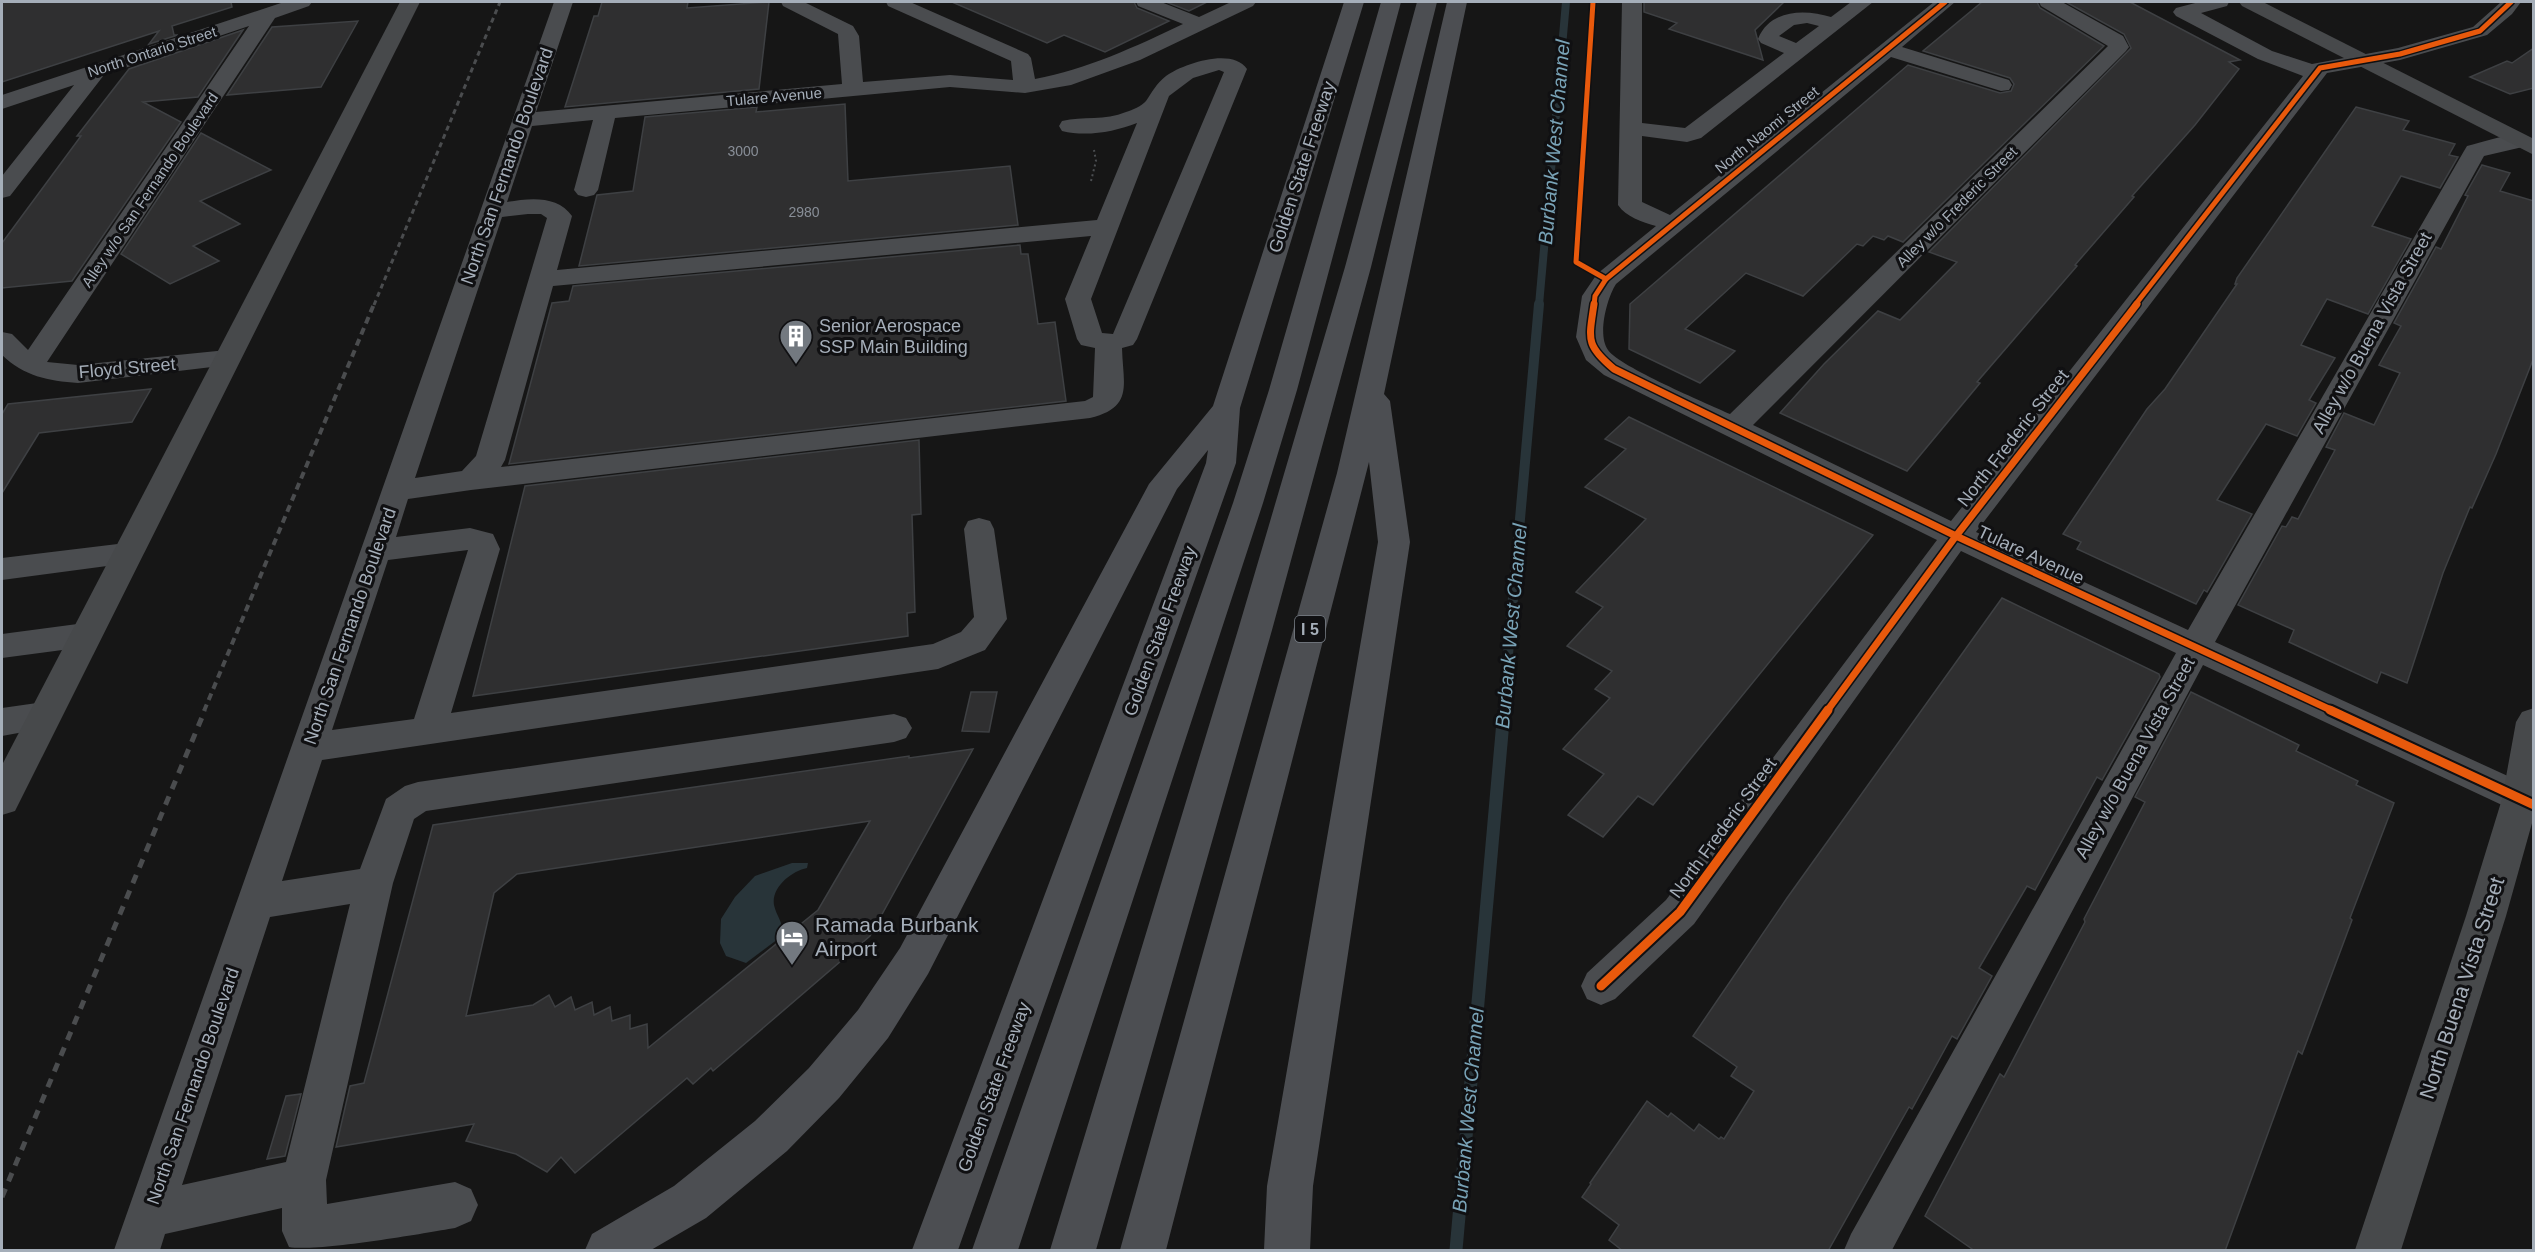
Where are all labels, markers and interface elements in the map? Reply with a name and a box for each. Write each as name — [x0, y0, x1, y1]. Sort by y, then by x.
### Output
street label: North Ontario Street — [85, 22, 219, 80]
water label: Burbank West Channel — [1534, 38, 1574, 245]
street label: North San Fernando Boulevard — [457, 45, 557, 287]
street label: Golden State Freeway — [1265, 79, 1339, 255]
street label: North Naomi Street — [1711, 82, 1823, 177]
street label: Tulare Avenue — [725, 84, 822, 109]
street label: Alley w/o San Fernando Boulevard — [78, 89, 221, 290]
street label: Alley w/o Frederic Street — [1893, 142, 2021, 270]
house number: 3000 — [727, 143, 759, 159]
house number: 2980 — [788, 204, 820, 220]
street label: Alley w/o Buena Vista Street — [2308, 229, 2436, 437]
place label: Senior Aerospace SSP Main Building — [819, 316, 968, 357]
building icon: Senior Aerospace SSP Main Building — [778, 318, 814, 365]
street label: Floyd Street — [78, 354, 176, 382]
street label: North Frederic Street — [1953, 366, 2073, 510]
street label: North San Fernando Boulevard — [300, 505, 400, 747]
water label: Burbank West Channel — [1491, 522, 1531, 729]
street label: Tulare Avenue — [1975, 522, 2087, 588]
street label: Golden State Freeway — [1120, 543, 1200, 719]
road number: I 5 — [1295, 616, 1325, 642]
street label: Alley w/o Buena Vista Street — [2071, 654, 2199, 862]
street label: North Frederic Street — [1666, 754, 1780, 902]
street label: North Buena Vista Street — [2415, 874, 2508, 1102]
place label: Ramada Burbank Airport — [815, 913, 979, 960]
hotel icon: Ramada Burbank Airport — [774, 919, 810, 966]
street label: North San Fernando Boulevard — [143, 965, 243, 1207]
street label: Golden State Freeway — [954, 999, 1034, 1175]
water label: Burbank West Channel — [1448, 1006, 1488, 1213]

